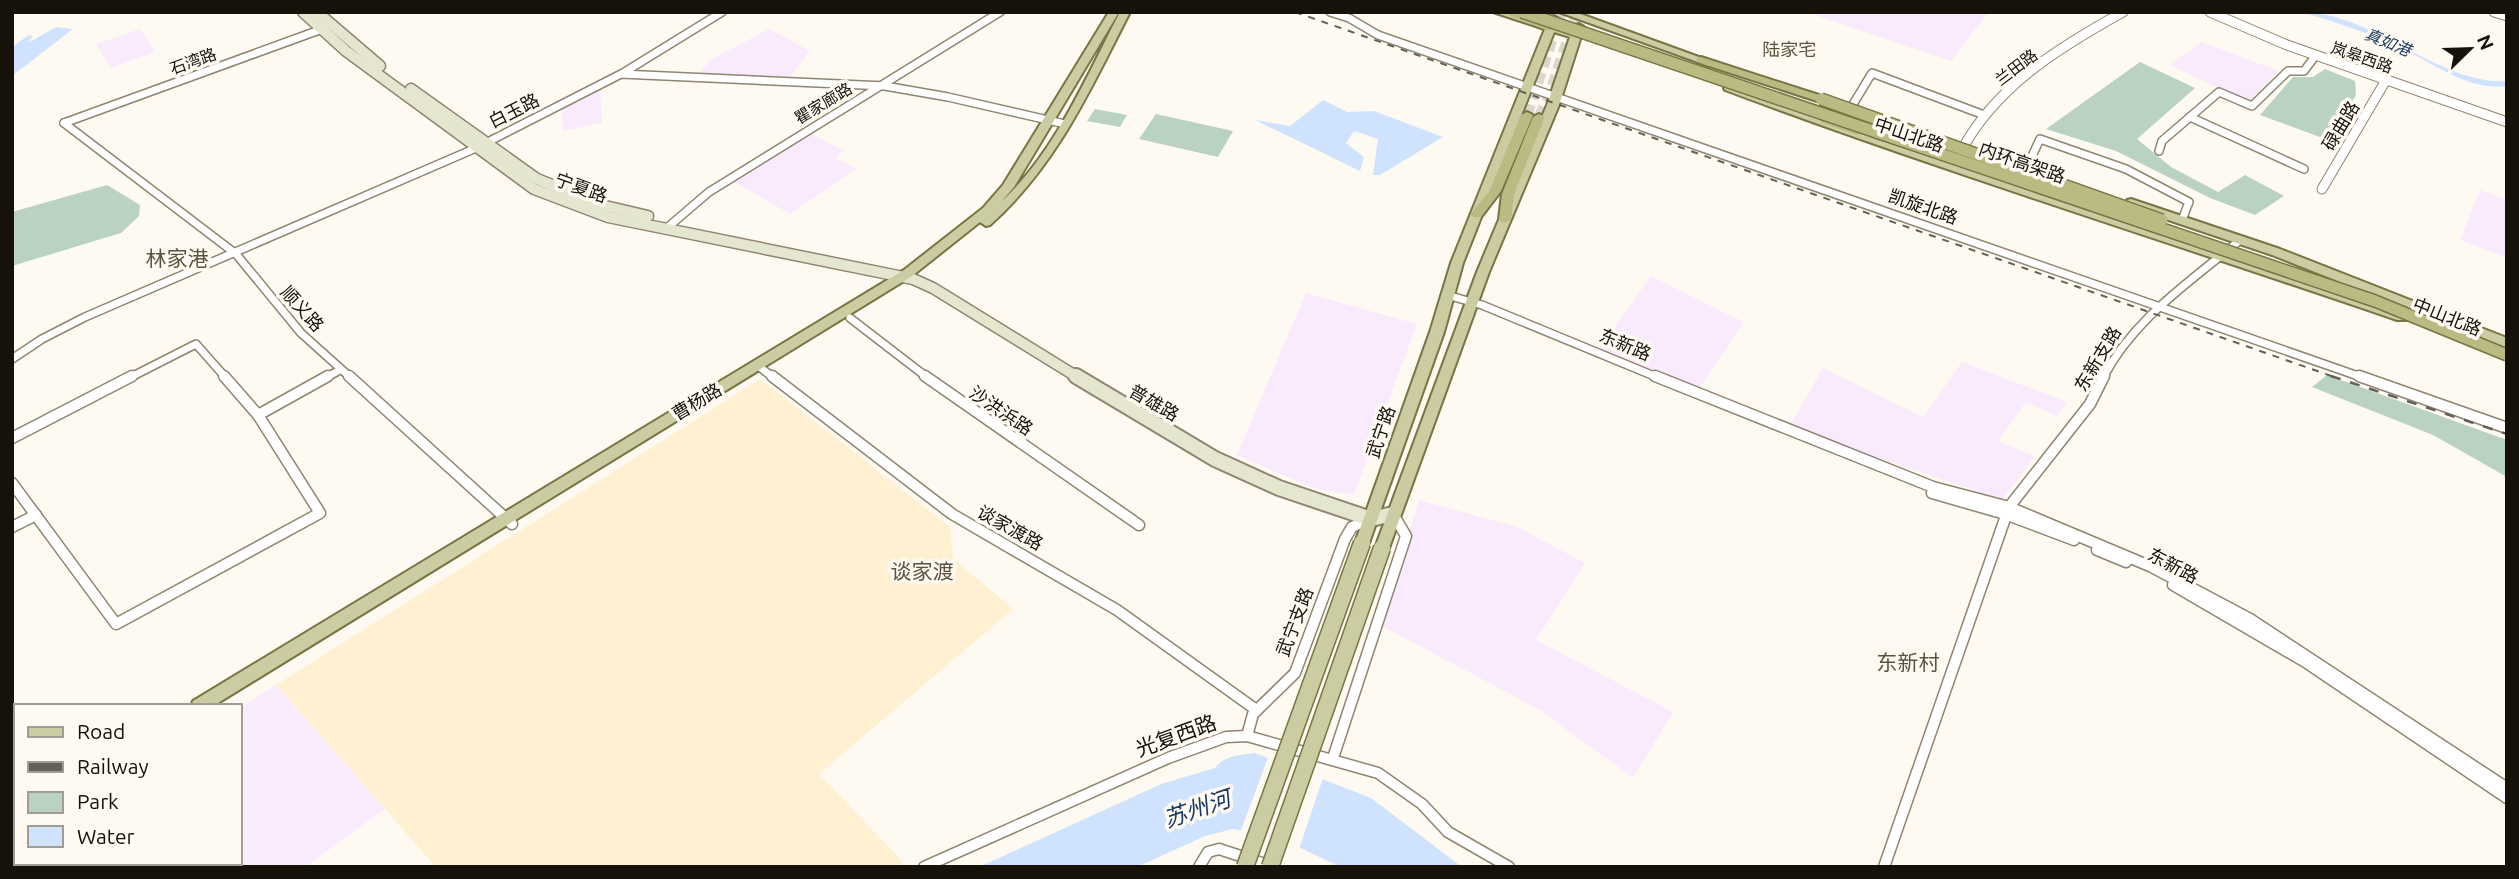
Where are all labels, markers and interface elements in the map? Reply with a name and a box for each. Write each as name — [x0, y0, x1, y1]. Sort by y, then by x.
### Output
north arrow — [2435, 14, 2505, 84]
water label: 真如港 — [2362, 25, 2415, 60]
text: N — [2473, 32, 2499, 53]
street label: 岚皋西路 — [2329, 38, 2395, 76]
district label: 陆家宅 — [1762, 39, 1816, 59]
street label: 石湾路 — [167, 44, 219, 78]
street label: 兰田路 — [1991, 45, 2041, 89]
street label: 瞿家廊路 — [791, 79, 855, 127]
street label: 白玉路 — [485, 89, 542, 131]
street label: 碌曲路 — [2318, 97, 2363, 154]
street label: 中山北路 — [1872, 113, 1947, 155]
street label: 内环高架路 — [1977, 138, 2068, 186]
street label: 宁夏路 — [553, 168, 610, 206]
street label: 凯旋北路 — [1886, 185, 1961, 227]
district label: 林家港 — [146, 246, 209, 270]
street label: 顺义路 — [277, 282, 328, 335]
street label: 中山北路 — [2410, 293, 2484, 339]
street label: 东新支路 — [2070, 322, 2124, 394]
street label: 东新路 — [1597, 324, 1654, 364]
street label: 曹杨路 — [668, 379, 725, 424]
street label: 普雄路 — [1126, 380, 1183, 424]
street label: 沙洪浜路 — [966, 382, 1037, 439]
street label: 武宁路 — [1362, 403, 1398, 460]
street label: 谈家渡路 — [974, 501, 1047, 553]
street label: 东新路 — [2145, 544, 2202, 587]
district label: 谈家渡 — [891, 559, 954, 583]
street label: 武宁支路 — [1272, 584, 1316, 659]
district label: 东新村 — [1877, 650, 1940, 674]
legend — [14, 704, 242, 865]
street label: 光复西路 — [1132, 709, 1219, 761]
text: Road — [77, 719, 125, 743]
text: Railway — [77, 754, 149, 778]
water label: 苏州河 — [1160, 784, 1237, 832]
text: Park — [77, 789, 119, 813]
text: Water — [77, 824, 135, 848]

